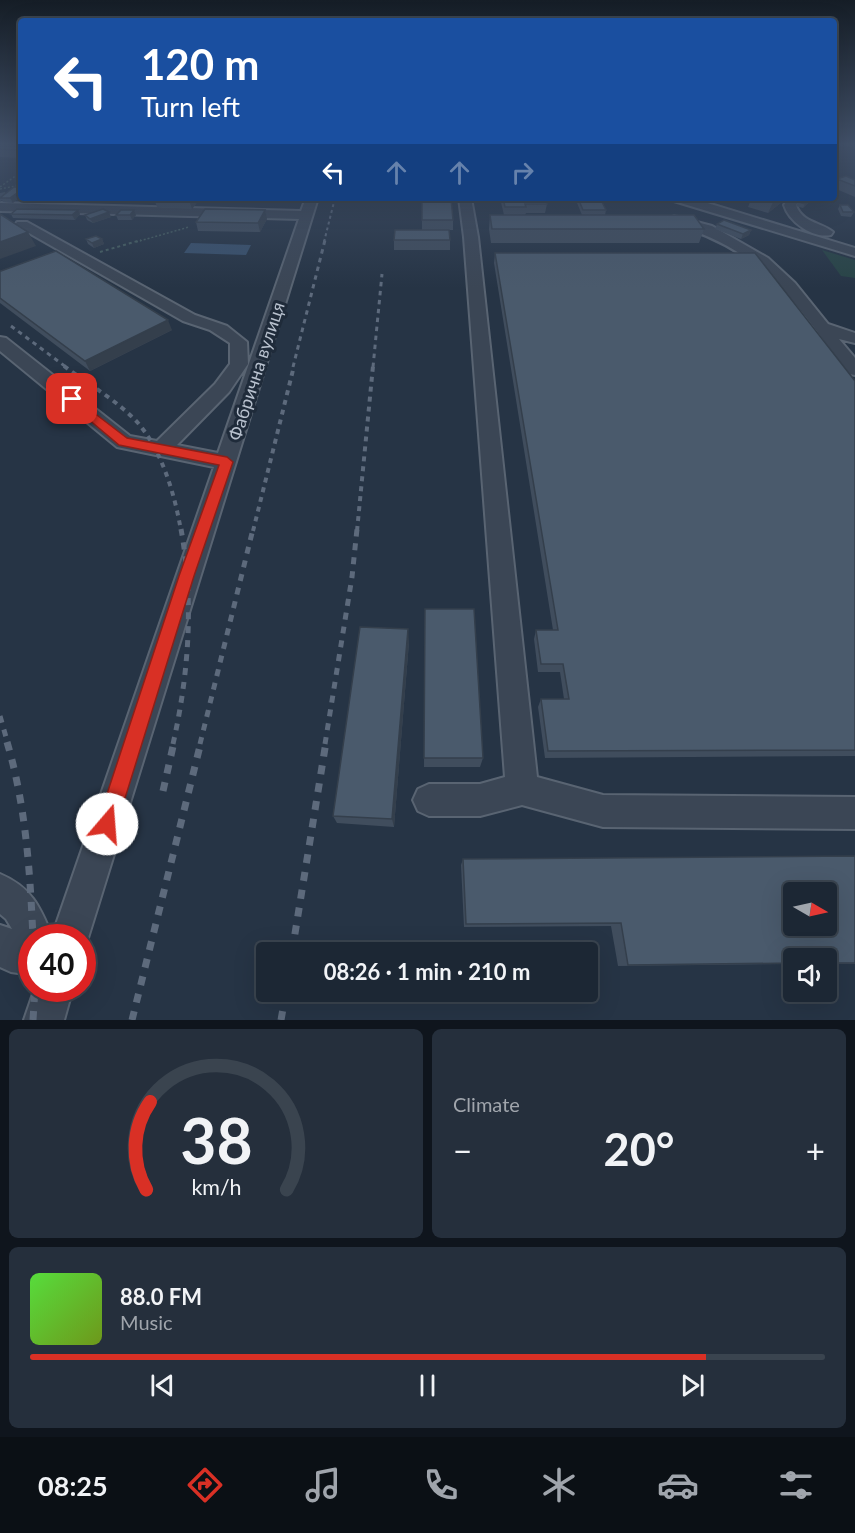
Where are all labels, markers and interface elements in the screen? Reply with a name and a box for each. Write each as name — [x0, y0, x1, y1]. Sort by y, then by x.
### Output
text: 120 m — [141, 39, 259, 89]
icon: left — [42, 42, 120, 120]
text: Turn left — [141, 90, 240, 123]
icon: left — [317, 156, 350, 189]
icon: ahead — [380, 156, 413, 189]
icon: ahead — [443, 156, 476, 189]
icon: right — [506, 156, 539, 189]
street label: Фабрична вулиця — [223, 299, 289, 443]
pin — [46, 373, 97, 424]
icon: arrive — [55, 382, 88, 415]
position arrow — [75, 792, 139, 856]
north arrow — [783, 882, 837, 936]
map controls — [783, 882, 837, 1002]
speed limit sign: 40 — [18, 924, 96, 1002]
button: sound — [783, 948, 837, 1002]
text: 08:26 · 1 min · 210 m — [324, 958, 530, 985]
text: Climate — [453, 1092, 520, 1116]
text: 38 — [180, 1102, 252, 1177]
text: 20° — [604, 1122, 674, 1176]
text: − — [453, 1130, 472, 1170]
text: + — [806, 1130, 825, 1170]
text: km/h — [191, 1175, 241, 1201]
text: 88.0 FM — [120, 1283, 202, 1310]
text: Music — [120, 1310, 173, 1334]
icon: previous — [146, 1369, 179, 1402]
icon: pause — [411, 1369, 444, 1402]
icon: next — [676, 1369, 709, 1402]
icon: directions — [184, 1464, 226, 1506]
icon: music — [302, 1464, 344, 1506]
icon: phone — [420, 1464, 462, 1506]
icon: climate — [538, 1464, 580, 1506]
icon: car — [657, 1464, 699, 1506]
icon: filters — [775, 1464, 817, 1506]
text: 08:25 — [38, 1469, 108, 1502]

